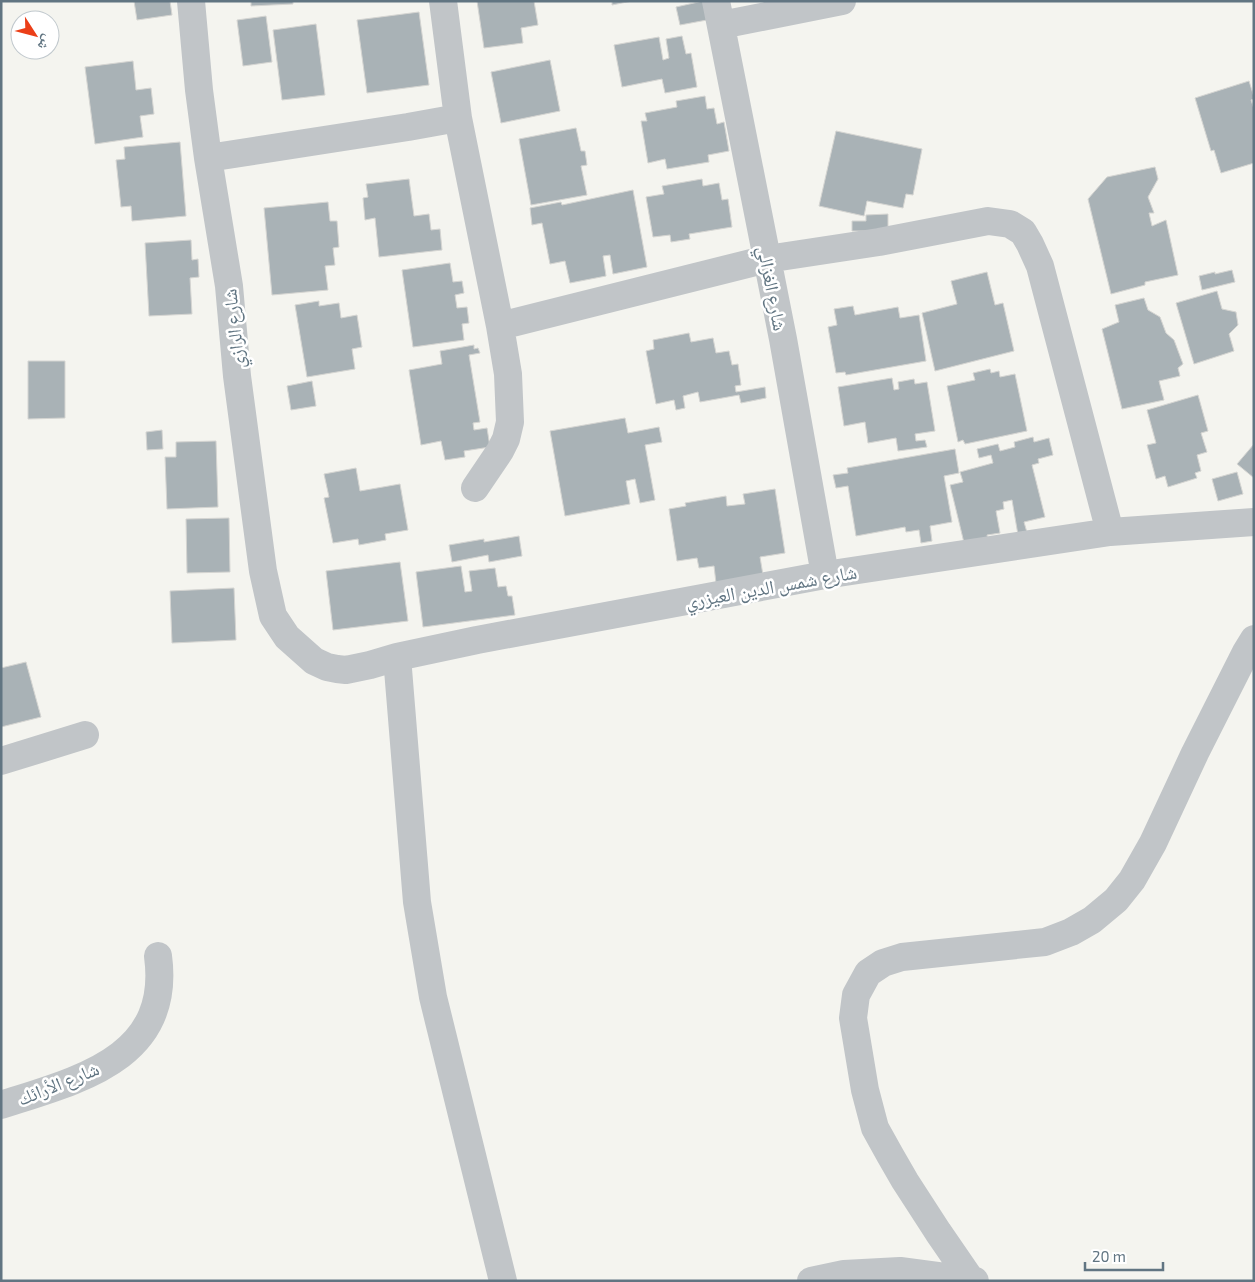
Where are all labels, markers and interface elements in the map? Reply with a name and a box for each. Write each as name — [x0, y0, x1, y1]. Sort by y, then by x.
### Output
north arrow — [10, 10, 60, 60]
text: ش — [34, 31, 57, 54]
street label: شارع الغزالي — [749, 244, 792, 333]
street label: شارع الرازي — [217, 287, 253, 370]
street label: شارع شمس الدين العيزري — [683, 560, 859, 617]
street label: شارع الأرائك — [14, 1056, 102, 1111]
scale bar — [1085, 1240, 1162, 1272]
text: 20 m — [1092, 1247, 1126, 1265]

